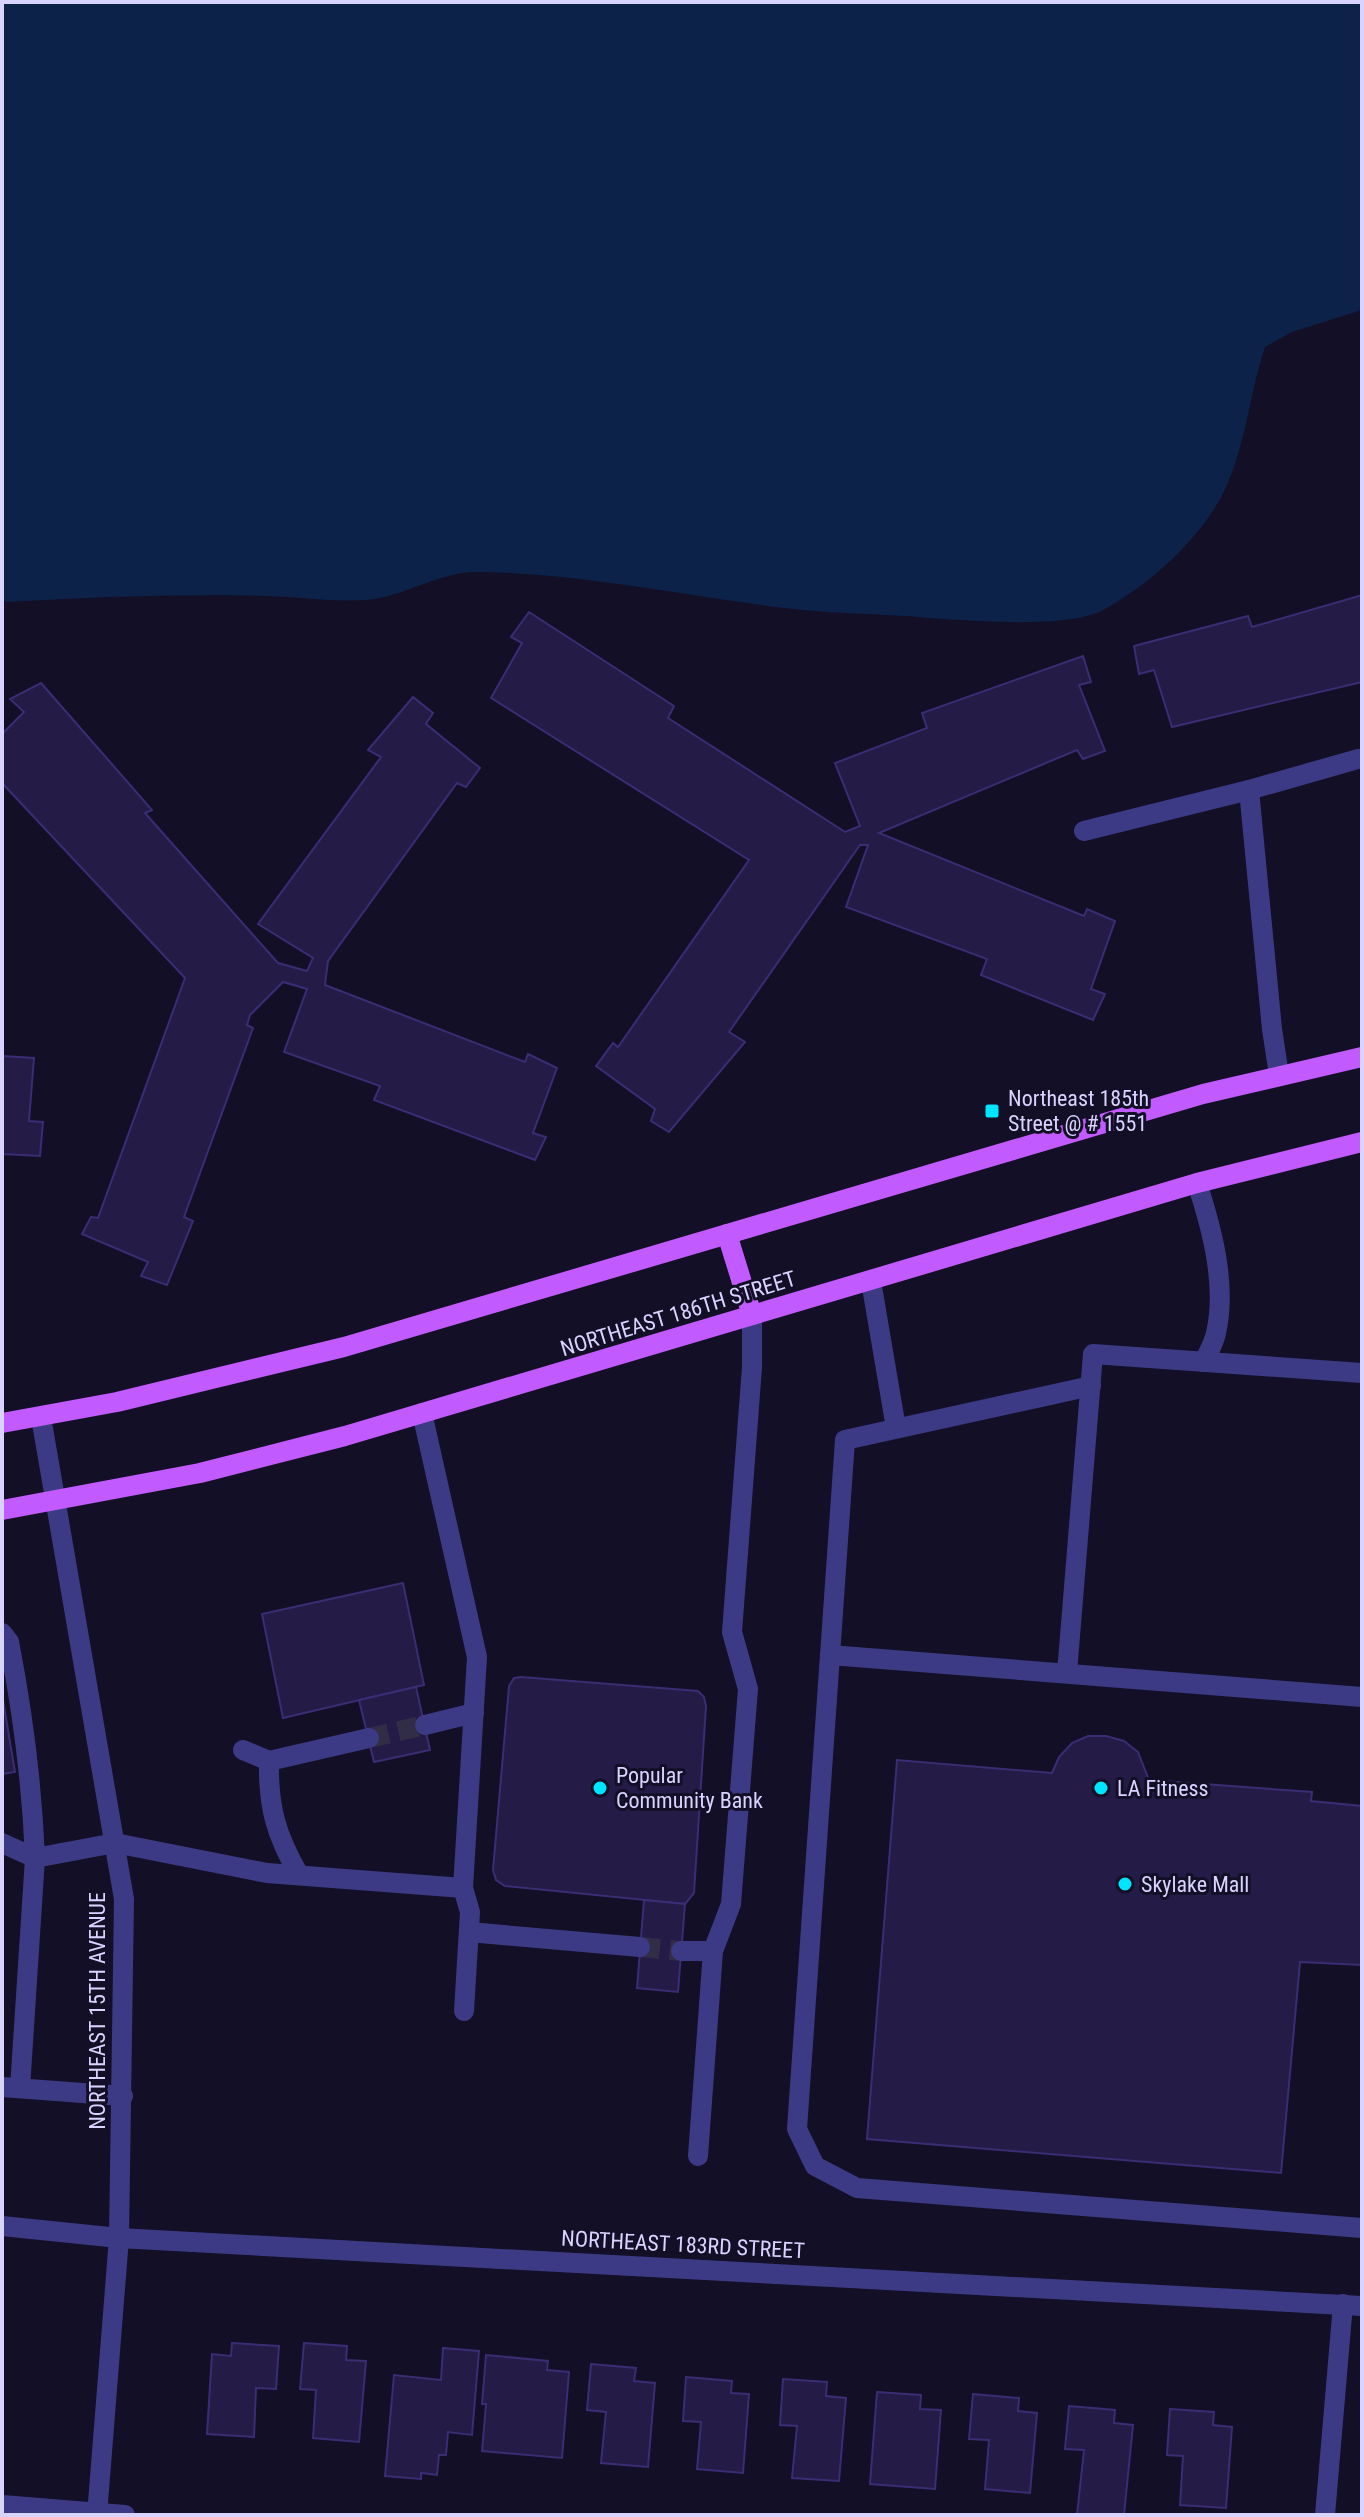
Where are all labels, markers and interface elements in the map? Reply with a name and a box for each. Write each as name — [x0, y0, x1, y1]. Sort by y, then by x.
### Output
place label: Northeast 185th Street @ # 1551 — [1008, 1086, 1149, 1136]
marker: Northeast 185th Street @ # 1551 — [983, 1102, 1001, 1120]
street label: NORTHEAST 186TH STREET — [558, 1266, 799, 1361]
place label: Popular Community Bank — [616, 1763, 763, 1813]
place label: LA Fitness — [1117, 1776, 1209, 1801]
marker: Popular Community Bank — [591, 1779, 609, 1797]
marker: LA Fitness — [1092, 1779, 1110, 1797]
place label: Skylake Mall — [1141, 1872, 1249, 1897]
marker: Skylake Mall — [1116, 1875, 1134, 1893]
street label: NORTHEAST 15TH AVENUE — [85, 1892, 110, 2130]
street label: NORTHEAST 183RD STREET — [561, 2226, 805, 2263]

